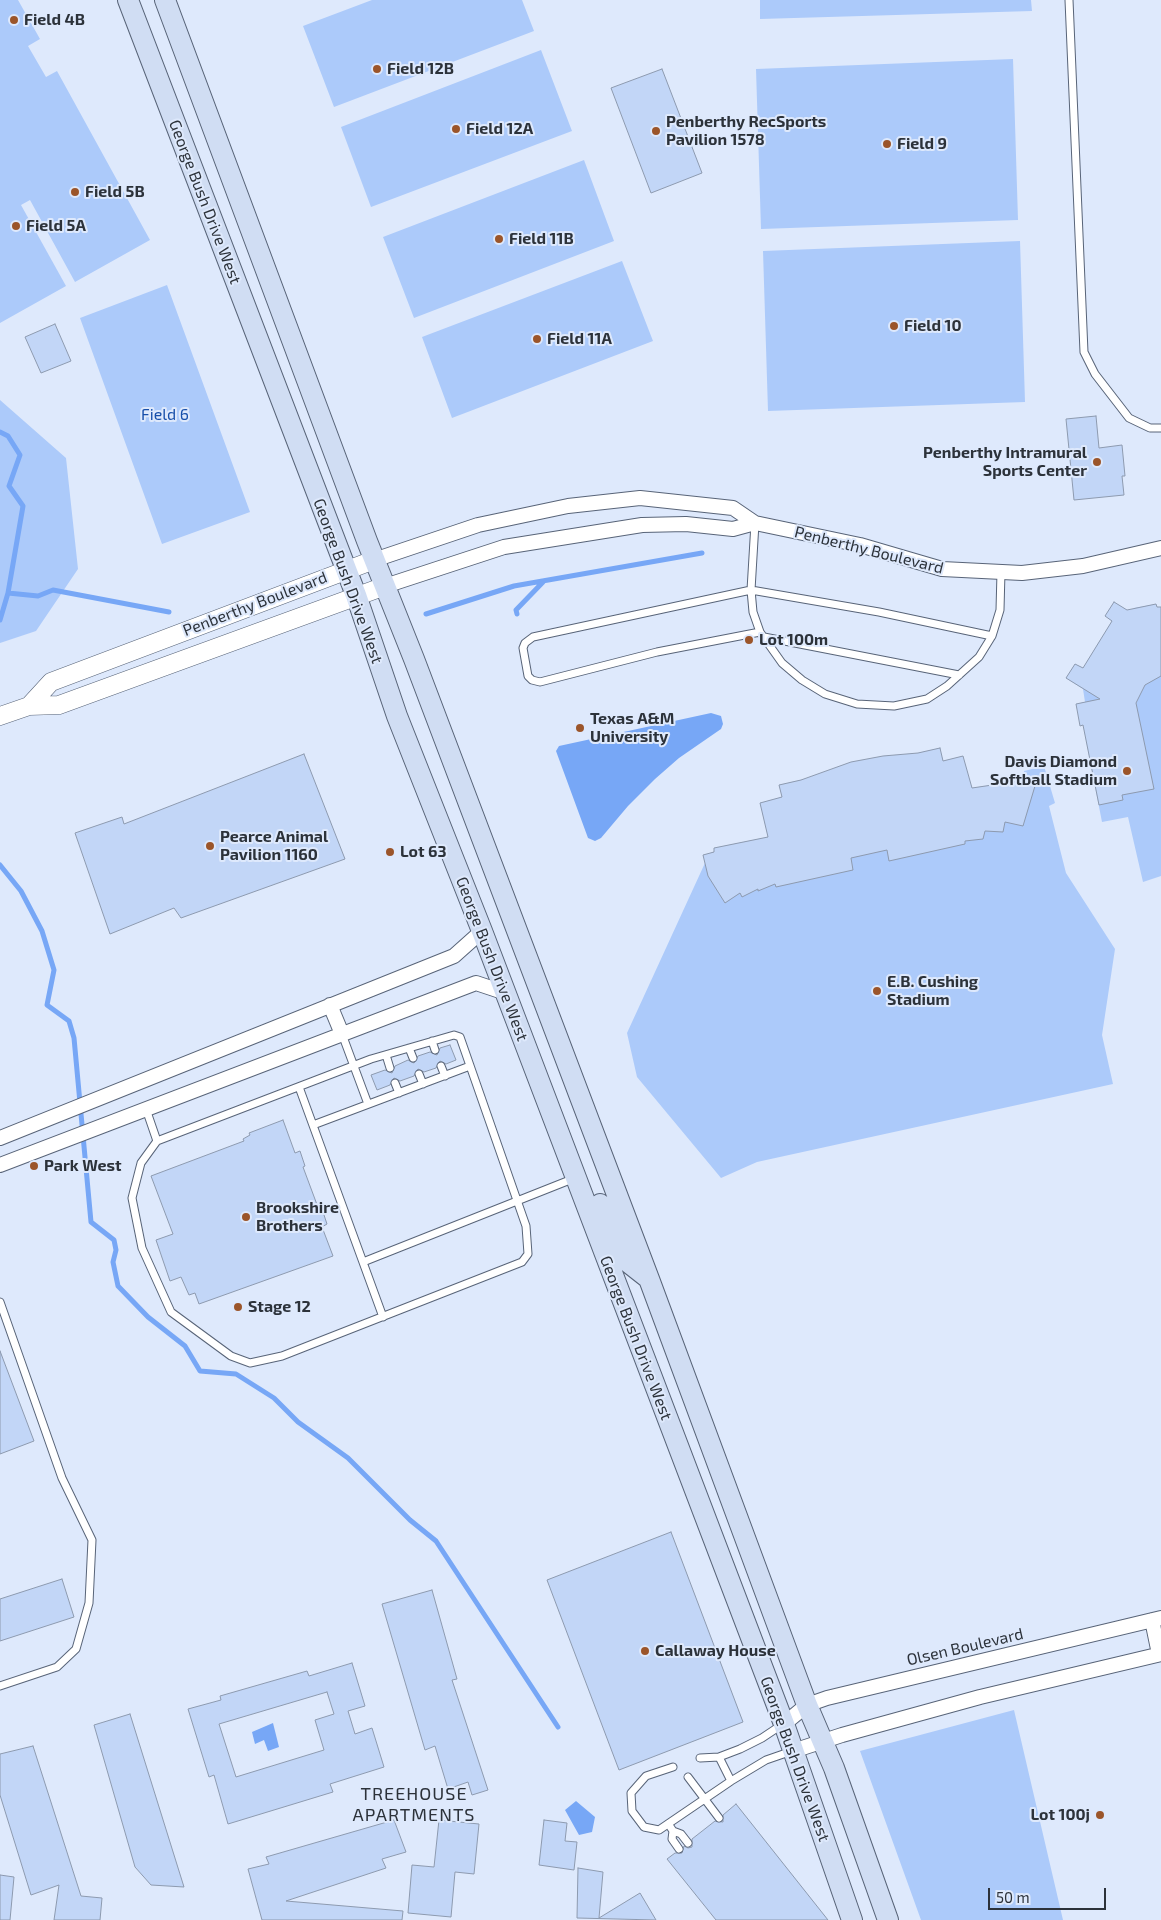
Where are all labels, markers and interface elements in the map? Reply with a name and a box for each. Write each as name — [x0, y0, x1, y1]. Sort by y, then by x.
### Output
place label: Field 4B — [24, 10, 85, 30]
marker: Field 4B — [8, 14, 20, 26]
place label: Field 12B — [387, 59, 454, 79]
marker: Field 12B — [371, 63, 383, 75]
place label: Penberthy RecSports Pavilion 1578 — [666, 112, 826, 150]
street label: George Bush Drive West — [165, 117, 245, 287]
place label: Field 12A — [466, 119, 533, 139]
marker: Field 12A — [450, 123, 462, 135]
marker: Penberthy RecSports Pavilion 1578 — [650, 125, 662, 137]
place label: Field 9 — [897, 134, 947, 154]
marker: Field 9 — [881, 138, 893, 150]
place label: Field 5B — [85, 182, 145, 202]
marker: Field 5B — [69, 186, 81, 198]
place label: Field 5A — [26, 216, 86, 236]
marker: Field 5A — [10, 220, 22, 232]
place label: Field 11B — [509, 229, 574, 249]
marker: Field 11B — [493, 233, 505, 245]
place label: Field 10 — [904, 316, 962, 336]
marker: Field 10 — [888, 320, 900, 332]
place label: Field 11A — [547, 329, 612, 349]
marker: Field 11A — [531, 333, 543, 345]
park label: Field 6 — [141, 405, 189, 425]
place label: Penberthy Intramural Sports Center — [923, 443, 1087, 481]
marker: Penberthy Intramural Sports Center — [1091, 456, 1103, 468]
street label: George Bush Drive West — [309, 496, 387, 666]
street label: Penberthy Boulevard — [793, 522, 945, 578]
street label: Penberthy Boulevard — [180, 568, 330, 640]
place label: Lot 100m — [759, 630, 828, 650]
marker: Lot 100m — [743, 634, 755, 646]
place label: Texas A&M University — [590, 709, 674, 747]
marker: Texas A&M University — [574, 722, 586, 734]
place label: Davis Diamond Softball Stadium — [990, 752, 1117, 790]
marker: Davis Diamond Softball Stadium — [1121, 765, 1133, 777]
place label: Pearce Animal Pavilion 1160 — [220, 827, 328, 865]
marker: Pearce Animal Pavilion 1160 — [204, 840, 216, 852]
place label: Lot 63 — [400, 842, 446, 862]
marker: Lot 63 — [384, 846, 396, 858]
street label: George Bush Drive West — [452, 874, 532, 1044]
place label: E.B. Cushing Stadium — [887, 972, 978, 1010]
marker: E.B. Cushing Stadium — [871, 985, 883, 997]
place label: Park West — [44, 1156, 122, 1176]
marker: Park West — [28, 1160, 40, 1172]
place label: Brookshire Brothers — [256, 1198, 339, 1236]
marker: Brookshire Brothers — [240, 1211, 252, 1223]
street label: George Bush Drive West — [596, 1253, 676, 1423]
place label: Stage 12 — [248, 1297, 311, 1317]
marker: Stage 12 — [232, 1301, 244, 1313]
street label: Olsen Boulevard — [905, 1624, 1025, 1670]
place label: Callaway House — [655, 1641, 776, 1661]
marker: Callaway House — [639, 1645, 651, 1657]
street label: George Bush Drive West — [756, 1674, 834, 1844]
district label: TREEHOUSE APARTMENTS — [351, 1783, 477, 1826]
place label: Lot 100j — [1030, 1805, 1090, 1825]
marker: Lot 100j — [1094, 1809, 1106, 1821]
scale bar — [991, 1878, 1108, 1910]
text: 50 m — [996, 1888, 1030, 1906]

